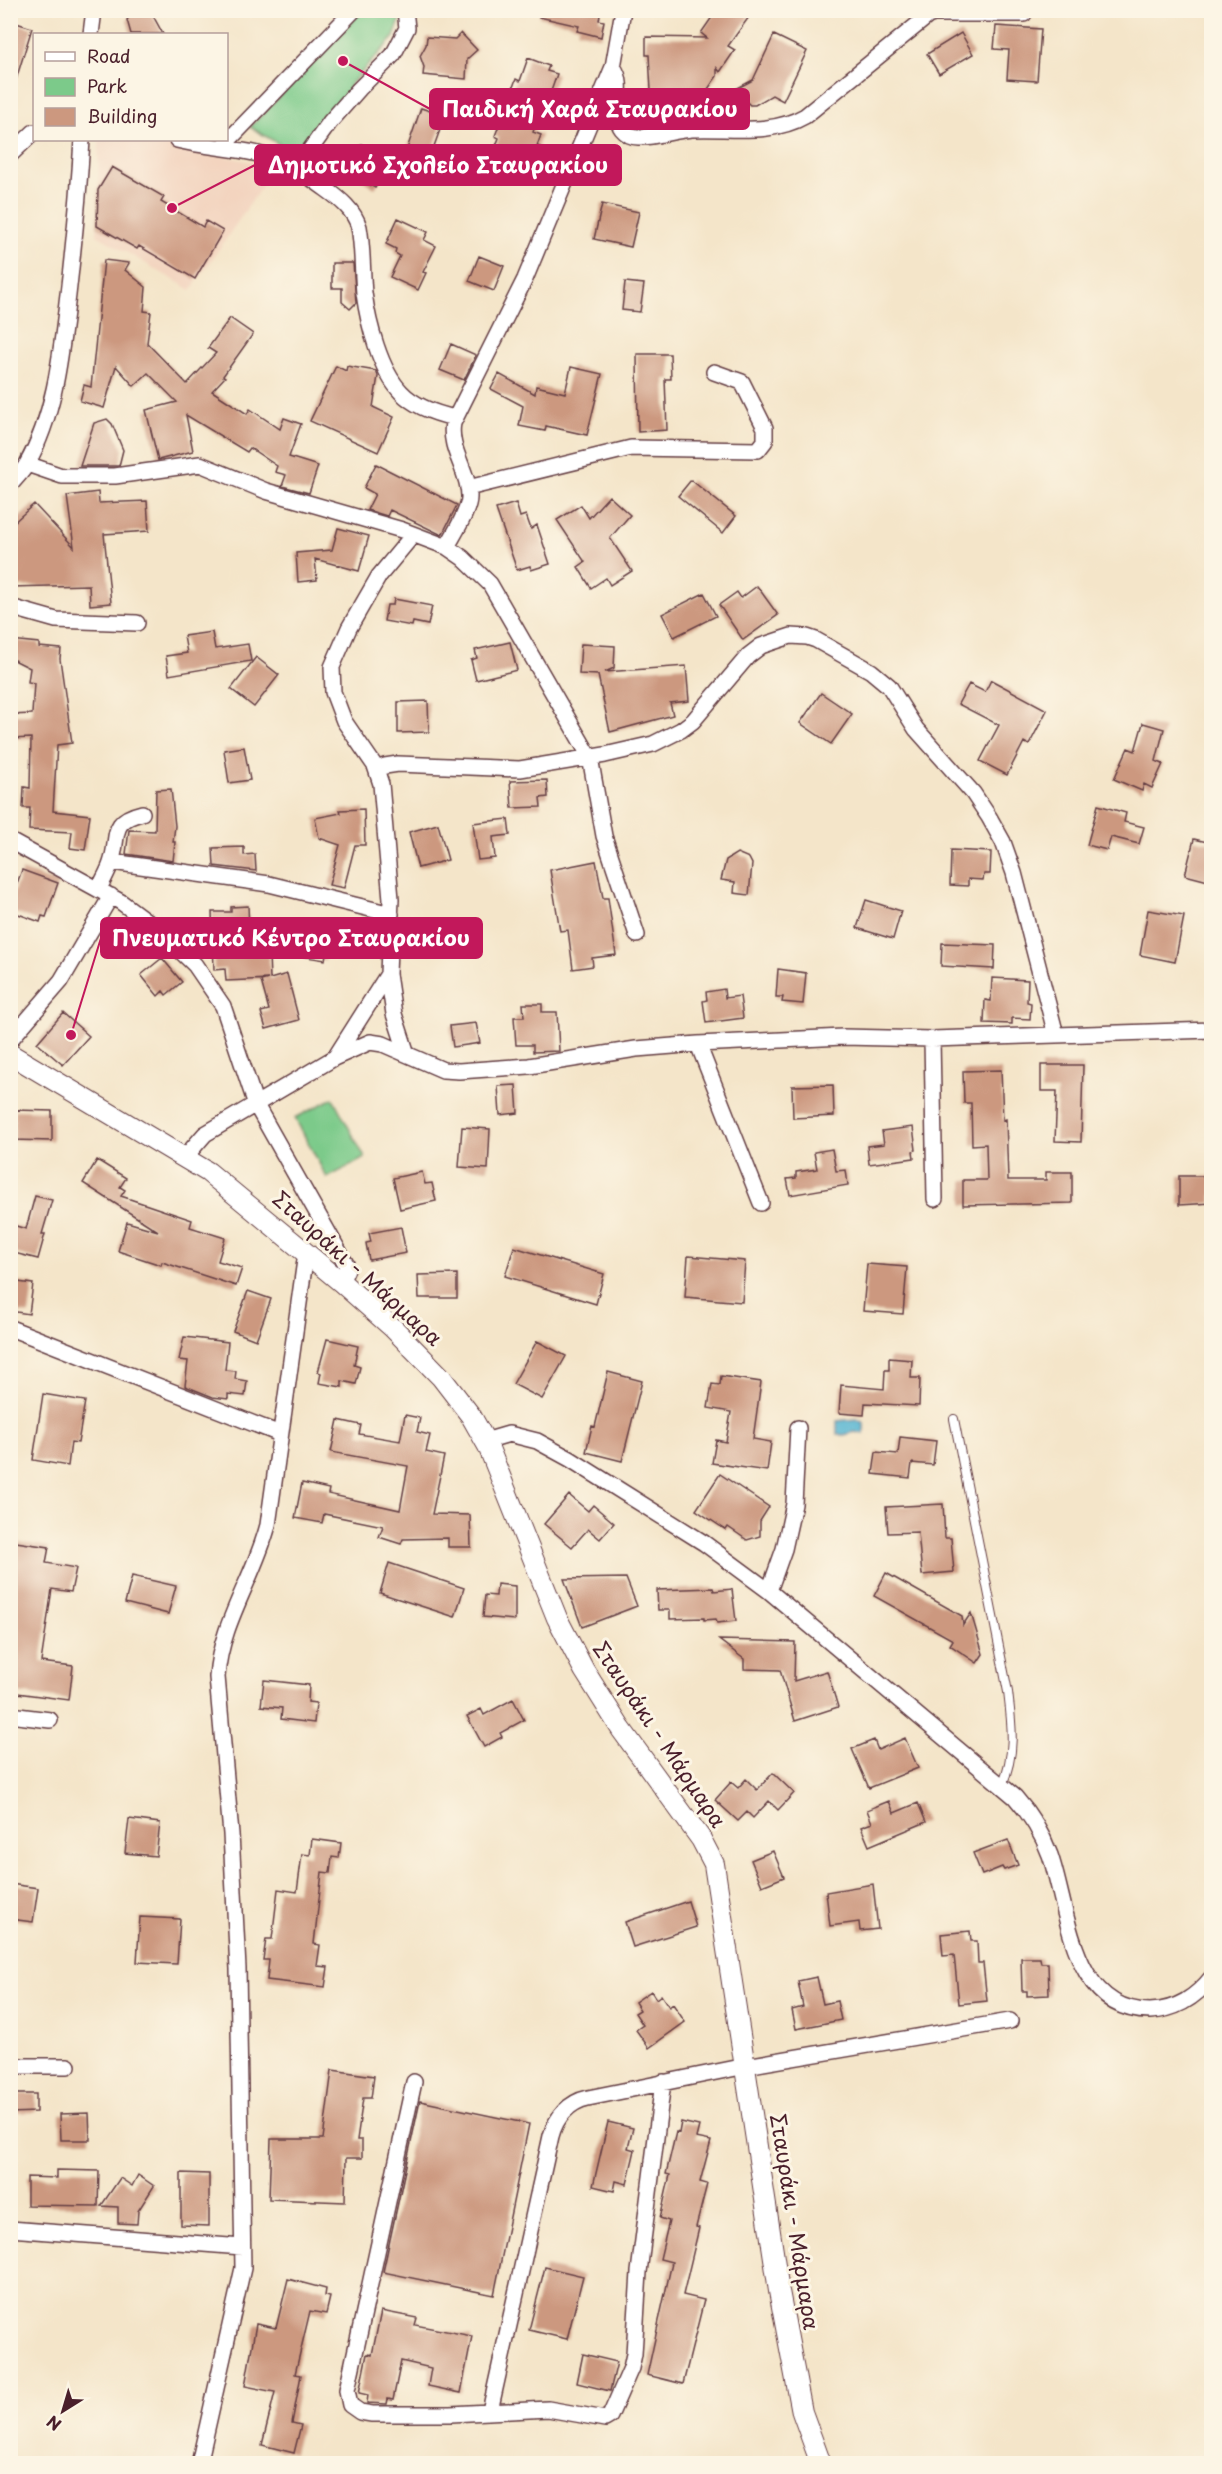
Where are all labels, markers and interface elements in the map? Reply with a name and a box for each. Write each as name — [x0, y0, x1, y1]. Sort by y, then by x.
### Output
legend — [33, 33, 228, 141]
text: Road — [87, 42, 131, 69]
text: Park — [87, 72, 127, 99]
callout: Παιδική Χαρά Σταυρακίου — [430, 89, 749, 129]
text: Παιδική Χαρά Σταυρακίου — [442, 91, 738, 124]
text: Building — [87, 102, 157, 129]
callout: Δημοτικό Σχολείο Σταυρακίου — [255, 145, 621, 185]
text: Δημοτικό Σχολείο Σταυρακίου — [268, 147, 608, 180]
callout: Πνευματικό Κέντρο Σταυρακίου — [101, 918, 482, 958]
text: Πνευματικό Κέντρο Σταυρακίου — [112, 920, 470, 953]
street label: Σταυράκι - Μάρμαρα — [266, 1182, 451, 1353]
street label: Σταυράκι - Μάρμαρα — [586, 1634, 735, 1834]
street label: Σταυράκι - Μάρμαρα — [763, 2111, 829, 2333]
north arrow — [33, 2381, 93, 2441]
text: N — [41, 2410, 66, 2437]

